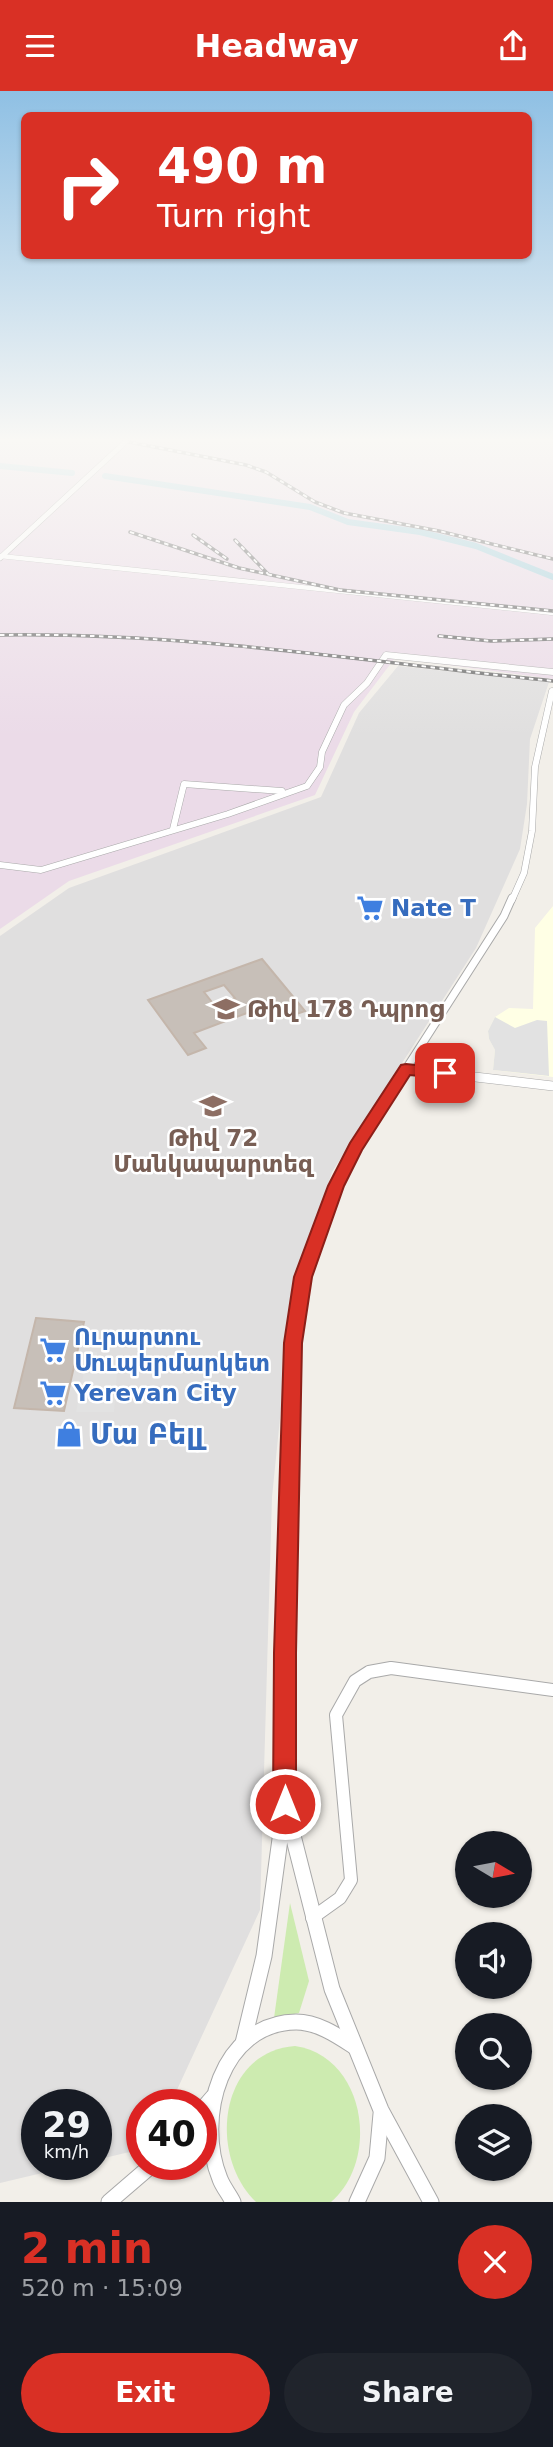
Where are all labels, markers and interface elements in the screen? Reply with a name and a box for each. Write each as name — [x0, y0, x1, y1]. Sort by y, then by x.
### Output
icon: menu — [21, 27, 59, 65]
text: Headway — [194, 27, 359, 65]
icon: share — [494, 27, 532, 65]
text: 490 m — [157, 138, 327, 195]
icon: right — [42, 140, 133, 231]
text: Turn right — [157, 197, 310, 235]
supermarket icon: Nate T — [355, 893, 385, 923]
place label: Nate T — [391, 895, 476, 921]
school or university icon: Թիվ 178 Դպրոց — [211, 994, 241, 1024]
place label: Թիվ 178 Դպրոց — [247, 996, 444, 1022]
pin — [415, 1043, 475, 1103]
icon: arrive — [426, 1054, 464, 1092]
school or university icon: Թիվ 72 Մանկապարտեզ — [198, 1091, 228, 1121]
place label: Թիվ 72 Մանկապարտեզ — [113, 1125, 315, 1177]
place label: Ուրարտու Սուպերմարկետ — [74, 1324, 270, 1376]
supermarket icon: Ուրարտու Սուպերմարկետ — [38, 1335, 68, 1365]
supermarket icon: Yerevan City — [38, 1378, 68, 1408]
place label: Yerevan City — [73, 1380, 237, 1406]
place label: Մա Բելլ — [90, 1418, 207, 1451]
shop icon: Մա Բելլ — [54, 1419, 84, 1449]
position arrow — [248, 1767, 322, 1841]
north arrow — [455, 1831, 532, 1907]
map controls — [455, 1831, 532, 2181]
button: sound — [455, 1922, 532, 1999]
button: search — [455, 2013, 532, 2090]
speed limit sign: 40 — [126, 2089, 217, 2180]
button: layers — [455, 2104, 532, 2181]
text: 29 — [42, 2105, 91, 2145]
text: km/h — [44, 2141, 89, 2162]
text: 2 min — [21, 2224, 153, 2273]
button: close — [458, 2225, 532, 2299]
text: 520 m · 15:09 — [21, 2275, 183, 2301]
button: Exit — [21, 2353, 270, 2433]
button: Share — [284, 2353, 532, 2433]

